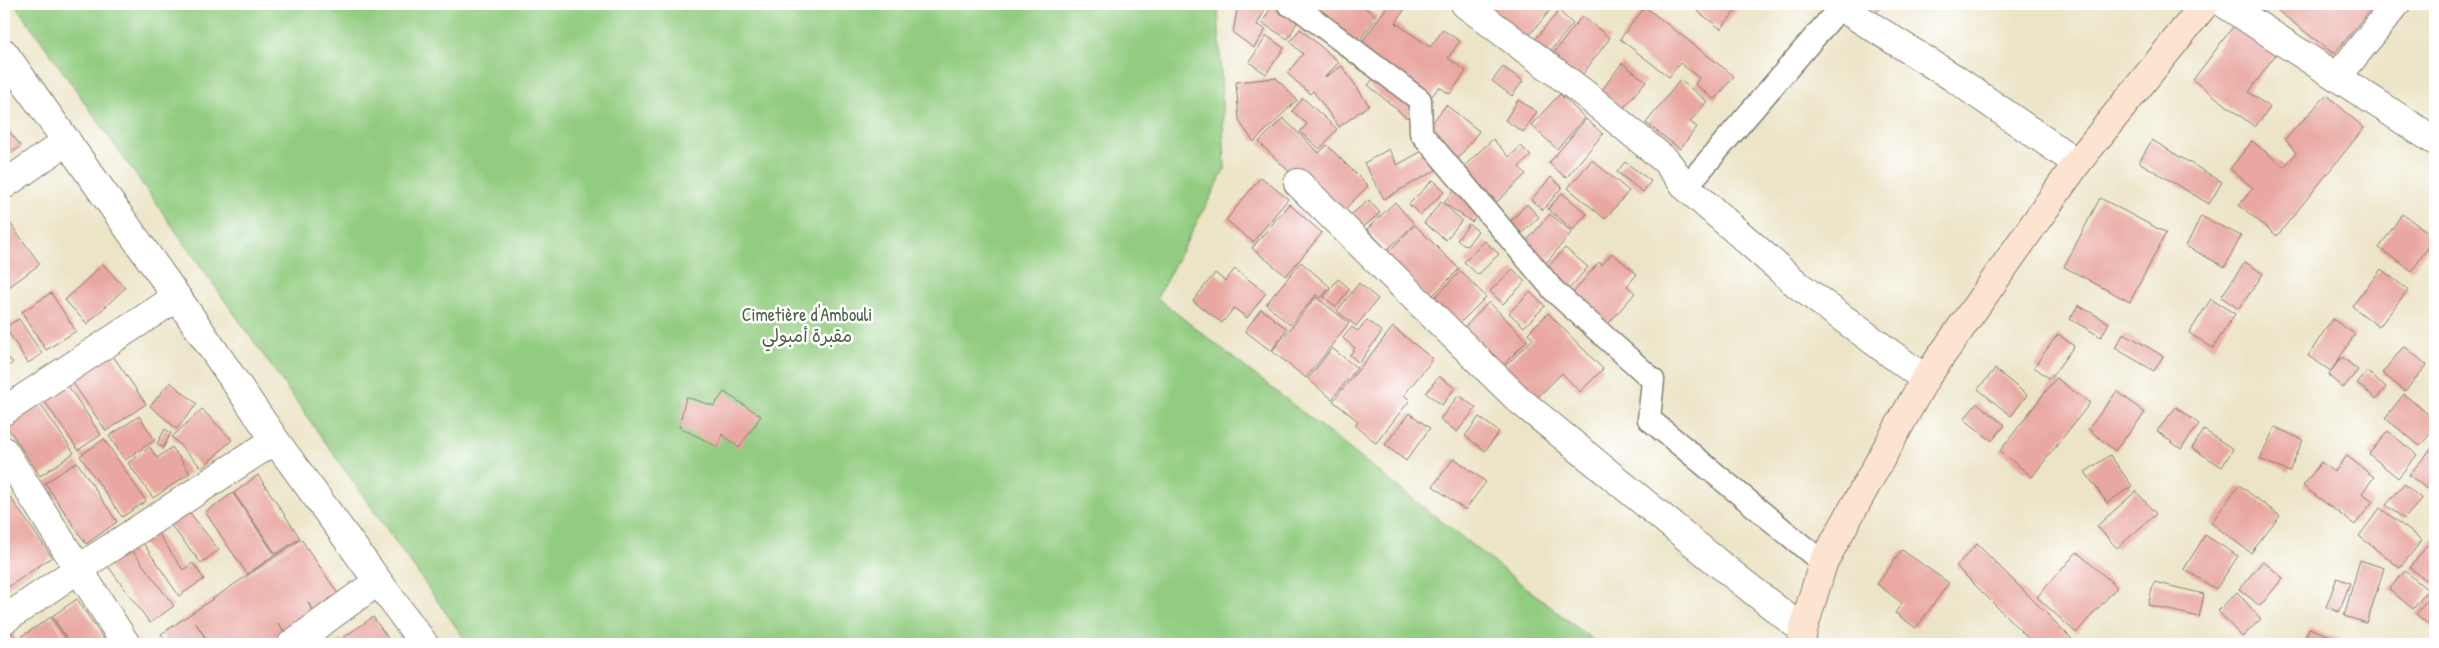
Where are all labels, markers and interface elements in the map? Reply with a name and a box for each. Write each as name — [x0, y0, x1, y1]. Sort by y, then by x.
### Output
park label: Cimetière d'Ambouli مقبرة أمبولي — [742, 302, 872, 352]

